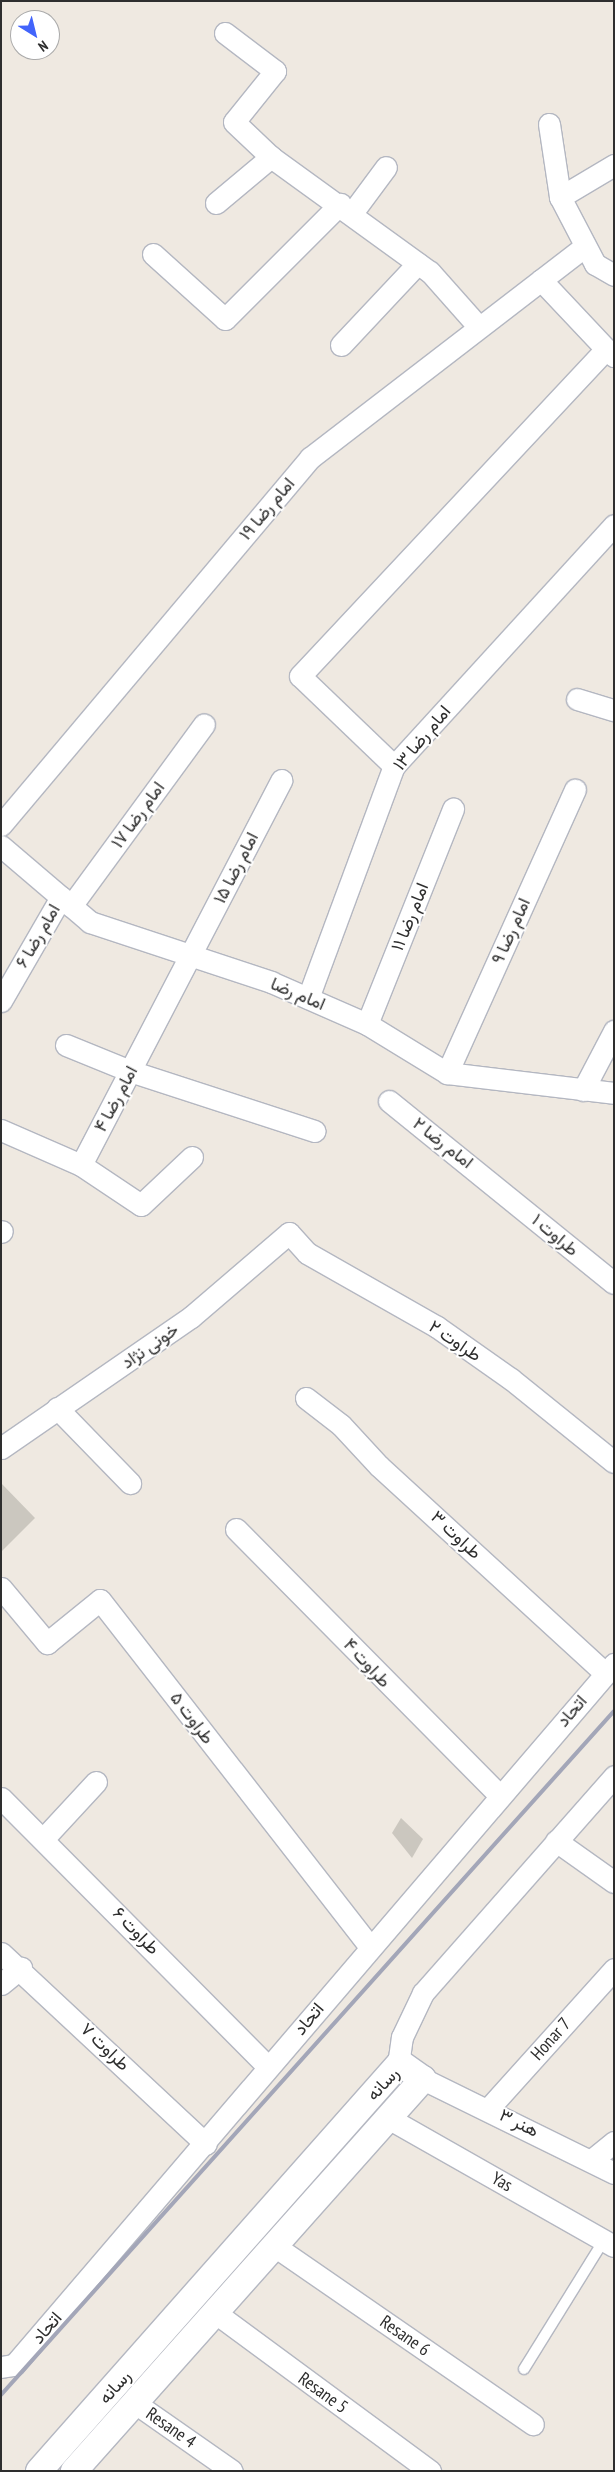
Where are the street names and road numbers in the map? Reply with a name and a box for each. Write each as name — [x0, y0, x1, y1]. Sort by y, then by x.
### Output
street label: امام رضا ۱۹ — [235, 473, 299, 545]
street label: امام رضا ۱۳ — [389, 701, 455, 775]
street label: امام رضا ۱۷ — [107, 777, 169, 853]
street label: امام رضا ۱۵ — [209, 829, 263, 907]
street label: امام رضا ۱۱ — [387, 880, 433, 954]
street label: امام رضا ۹ — [487, 895, 535, 967]
street label: امام رضا ۶ — [11, 900, 65, 972]
street label: امام رضا — [267, 973, 329, 1015]
street label: امام رضا ۴ — [90, 1062, 142, 1136]
street label: امام رضا ۲ — [408, 1113, 478, 1173]
street label: طراوت ۱ — [527, 1209, 583, 1261]
street label: طراوت ۲ — [425, 1316, 485, 1366]
street label: خونی نژاد — [117, 1319, 183, 1373]
street label: طراوت ۳ — [426, 1506, 486, 1564]
street label: طراوت ۴ — [339, 1634, 395, 1692]
street label: طراوت ۵ — [165, 1688, 219, 1748]
street label: اتحاد — [552, 1691, 592, 1731]
street label: طراوت ۶ — [108, 1903, 164, 1959]
street label: اتحاد — [289, 1999, 329, 2039]
street label: Honar 7 — [526, 2013, 576, 2065]
street label: طراوت ۷ — [76, 2018, 134, 2076]
street label: رسانه — [362, 2063, 404, 2105]
street label: هنر ۳ — [496, 2104, 542, 2142]
street label: Yas — [488, 2168, 516, 2196]
street label: اتحاد — [27, 2308, 67, 2348]
street label: Resane 6 — [376, 2311, 434, 2361]
street label: رسانه — [94, 2366, 136, 2408]
street label: Resane 5 — [294, 2368, 352, 2418]
street label: Resane 4 — [142, 2403, 200, 2453]

